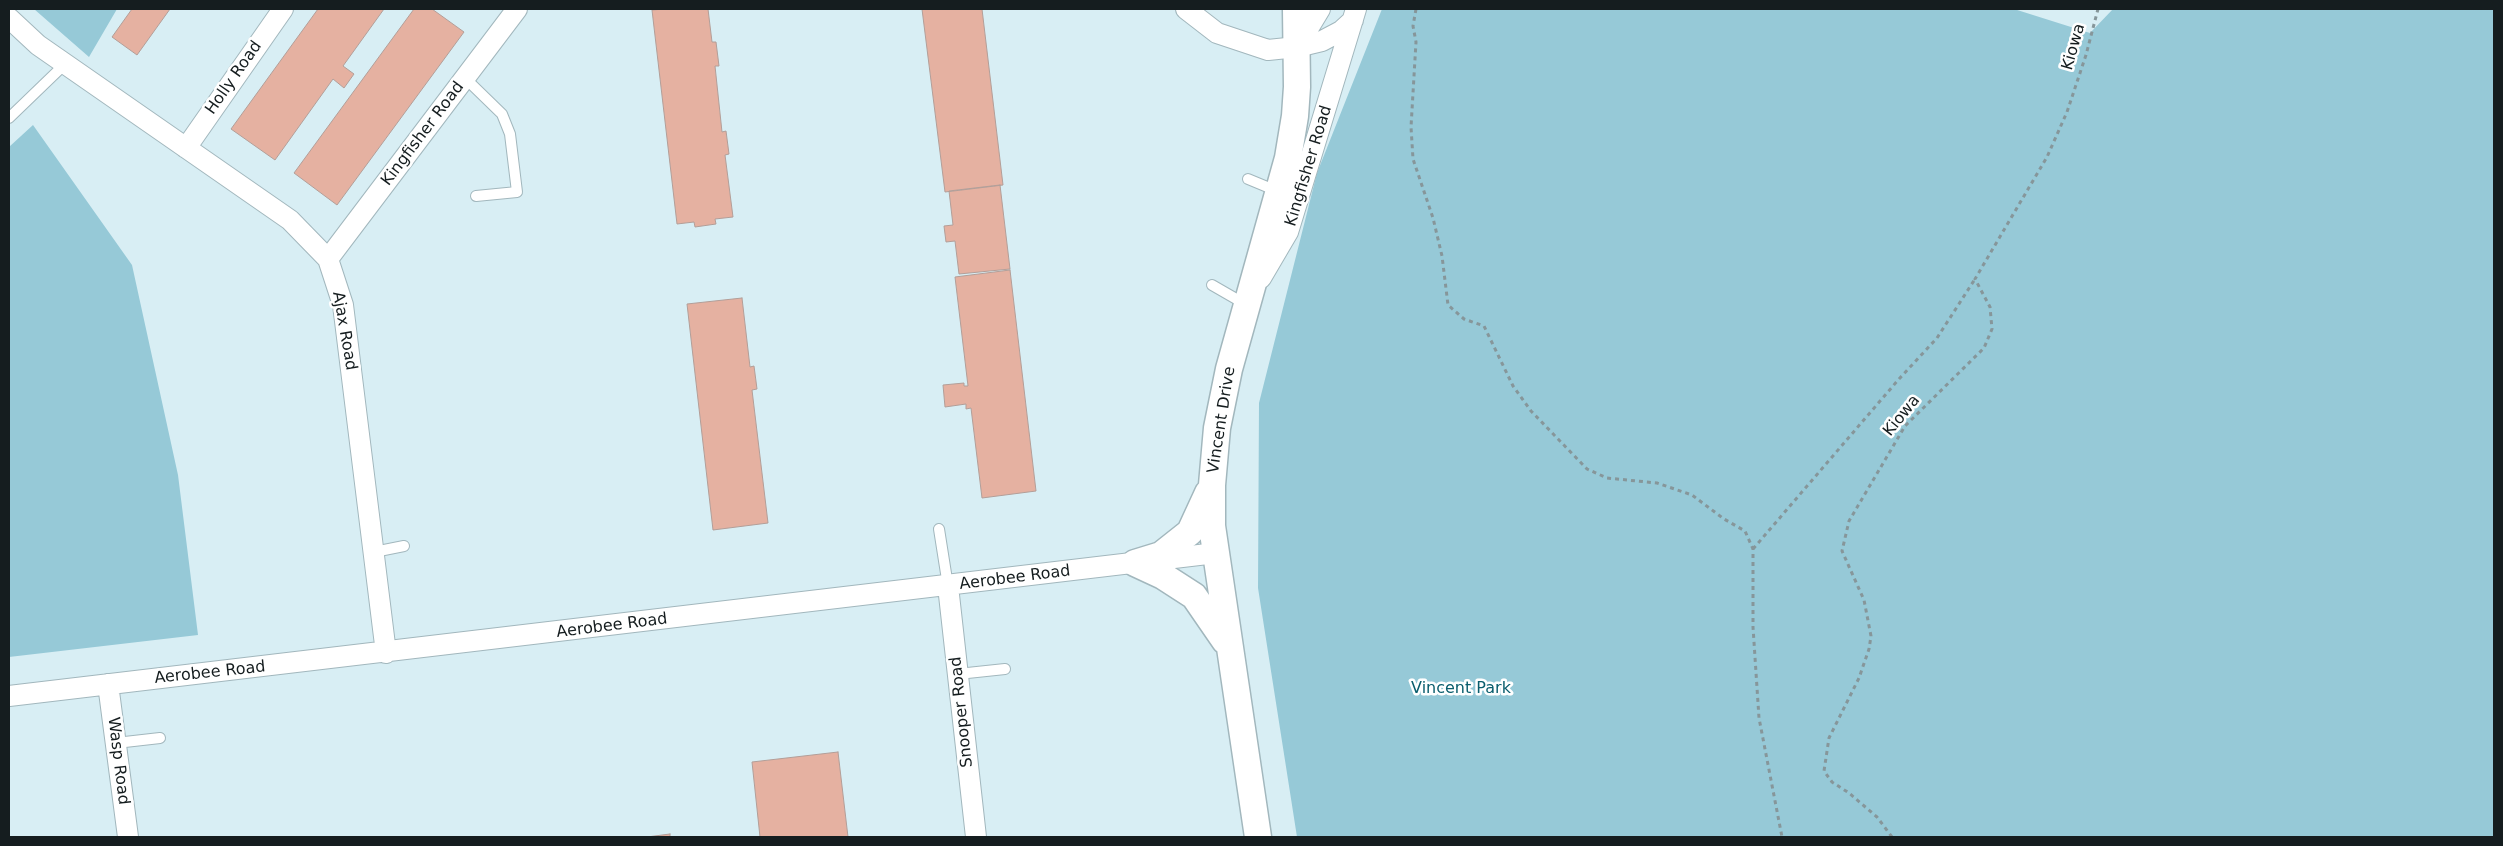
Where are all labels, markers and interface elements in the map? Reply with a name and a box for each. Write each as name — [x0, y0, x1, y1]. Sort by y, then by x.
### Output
street label: Kiowa — [2058, 21, 2090, 73]
street label: Holly Road — [202, 38, 266, 118]
street label: Kingfisher Road — [378, 78, 468, 190]
street label: Kingfisher Road — [1281, 103, 1337, 229]
street label: Ajax Road — [328, 290, 360, 372]
street label: Vincent Drive — [1204, 365, 1240, 475]
street label: Kiowa — [1880, 391, 1924, 441]
street label: Aerobee Road — [958, 562, 1072, 594]
street label: Aerobee Road — [555, 610, 669, 642]
street label: Snooper Road — [947, 655, 977, 769]
street label: Aerobee Road — [154, 658, 266, 688]
park label: Vincent Park — [1411, 679, 1511, 699]
street label: Wasp Road — [103, 716, 133, 806]

